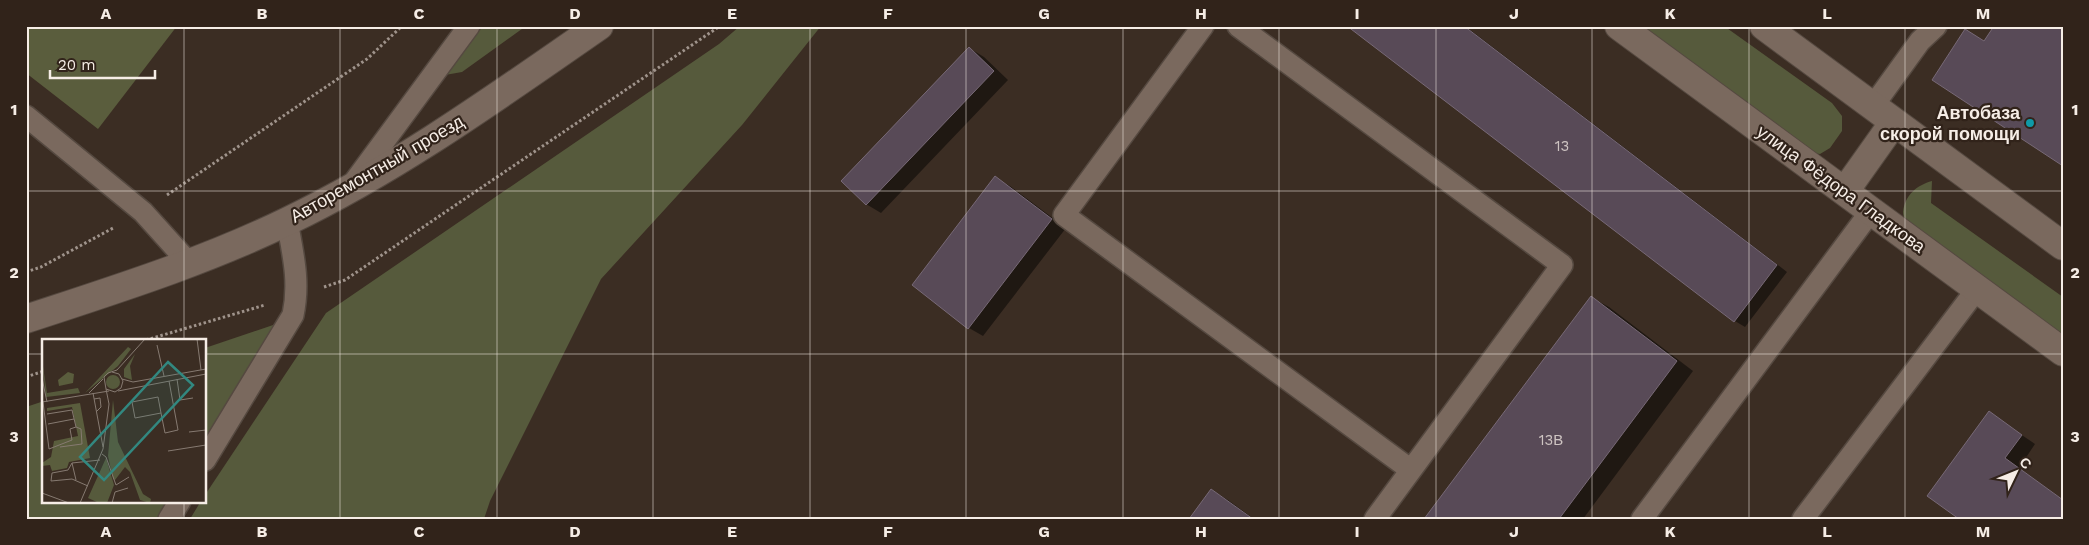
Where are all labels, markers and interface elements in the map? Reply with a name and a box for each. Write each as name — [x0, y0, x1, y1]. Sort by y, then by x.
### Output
text: A — [101, 4, 112, 23]
text: B — [257, 4, 268, 23]
text: C — [414, 4, 425, 23]
text: D — [569, 4, 581, 23]
text: E — [727, 4, 737, 23]
text: F — [883, 4, 893, 23]
text: G — [1038, 4, 1050, 23]
text: H — [1195, 4, 1207, 23]
text: I — [1354, 4, 1360, 23]
text: J — [1509, 4, 1519, 23]
text: K — [1664, 4, 1676, 23]
text: L — [1822, 4, 1832, 23]
text: M — [1976, 4, 1990, 23]
scale bar — [50, 48, 155, 80]
text: 20 m — [58, 56, 96, 74]
text: 1 — [11, 100, 17, 119]
text: 1 — [2072, 100, 2078, 119]
place label: Автобаза скорой помощи — [1880, 102, 2021, 144]
street label: Авторемонтный проезд — [286, 110, 468, 227]
marker: Автобаза скорой помощи — [2024, 117, 2036, 129]
street label: улица Фёдора Гладкова — [1753, 120, 1930, 257]
house number: 13 — [1555, 137, 1569, 155]
text: 2 — [9, 263, 19, 282]
text: 2 — [2070, 263, 2080, 282]
inset map — [42, 339, 206, 502]
text: 3 — [9, 427, 19, 446]
text: 3 — [2070, 427, 2080, 446]
house number: 13В — [1539, 431, 1563, 449]
north arrow — [1992, 448, 2042, 498]
text: С — [2016, 454, 2035, 472]
text: A — [101, 522, 112, 541]
text: B — [257, 522, 268, 541]
text: C — [414, 522, 425, 541]
text: D — [569, 522, 581, 541]
text: E — [727, 522, 737, 541]
text: F — [883, 522, 893, 541]
text: G — [1038, 522, 1050, 541]
text: H — [1195, 522, 1207, 541]
text: I — [1354, 522, 1360, 541]
text: J — [1509, 522, 1519, 541]
text: K — [1664, 522, 1676, 541]
text: L — [1822, 522, 1832, 541]
text: M — [1976, 522, 1990, 541]

